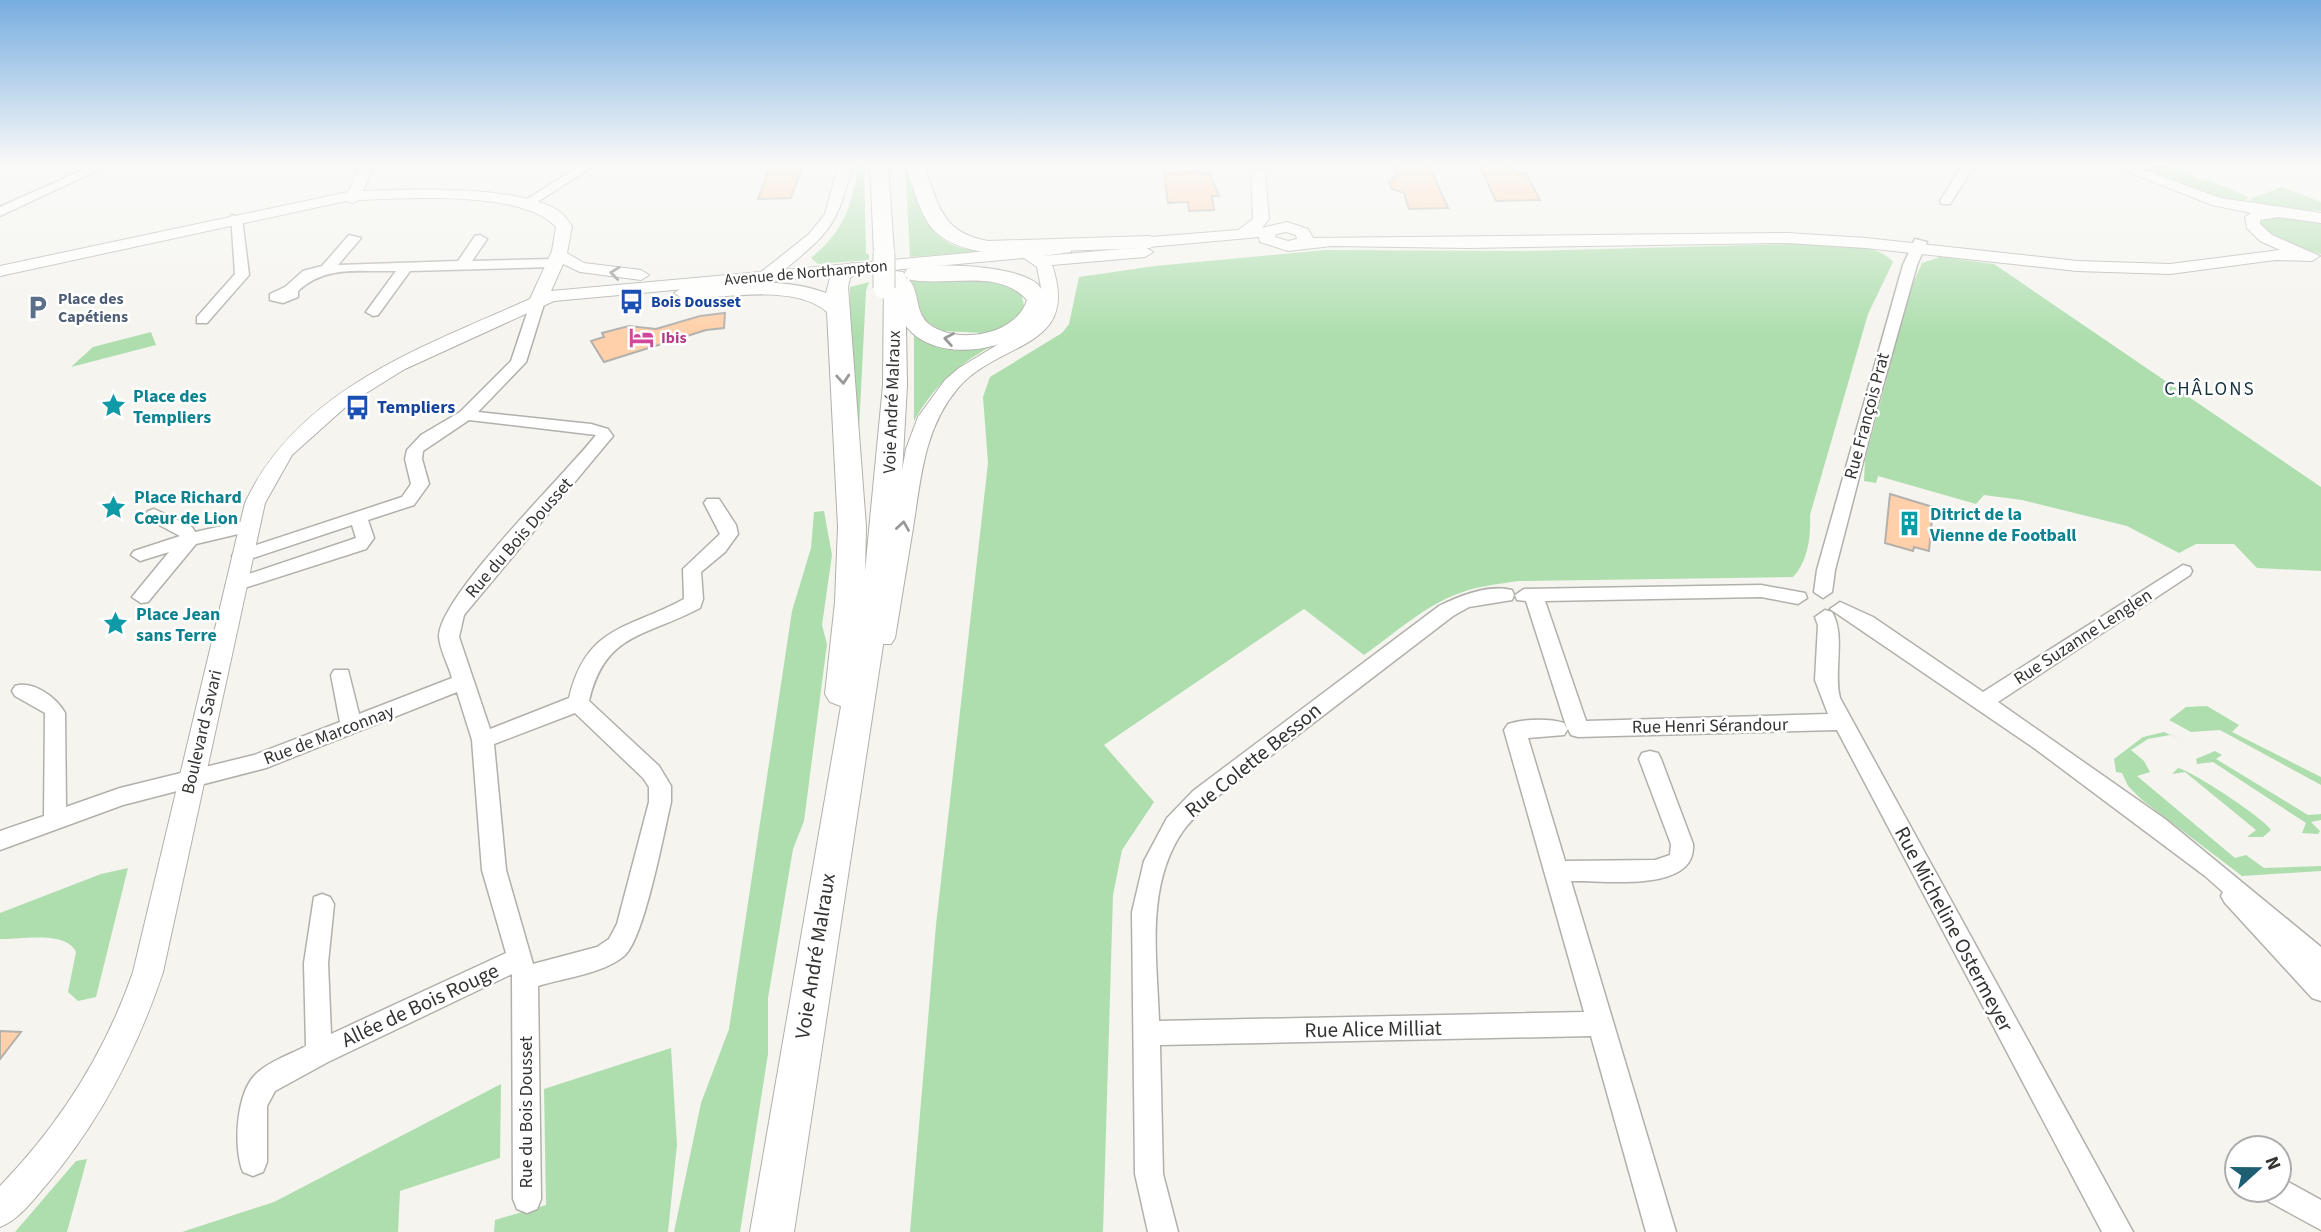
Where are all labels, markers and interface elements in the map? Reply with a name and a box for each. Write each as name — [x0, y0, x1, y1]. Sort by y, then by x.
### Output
street label: Avenue de Northampton — [723, 255, 889, 291]
one-way arrow — [609, 265, 621, 280]
place label: Place des Capétiens — [58, 288, 128, 328]
bus stop icon: Bois Dousset — [617, 288, 645, 316]
place label: Bois Dousset — [651, 291, 741, 313]
parking icon: Place des Capétiens — [24, 294, 52, 322]
hotel icon: Ibis — [627, 324, 655, 352]
place label: Ibis — [661, 327, 687, 349]
street label: Voie André Malraux — [877, 330, 907, 474]
one-way arrow — [943, 332, 955, 347]
street label: Rue François Prat — [1838, 350, 1896, 482]
one-way arrow — [836, 373, 851, 384]
district label: CHÂLONS — [2164, 376, 2256, 403]
place label: Place des Templiers — [133, 384, 211, 430]
place icon: Place des Templiers — [99, 392, 127, 420]
bus stop icon: Templiers — [343, 393, 371, 421]
place label: Templiers — [377, 395, 455, 420]
street label: Rue du Bois Dousset — [460, 472, 578, 604]
place label: Place Richard Cœur de Lion — [134, 485, 242, 531]
place icon: Place Richard Cœur de Lion — [100, 493, 128, 521]
place label: Ditrict de la Vienne de Football — [1929, 502, 2076, 548]
building icon: Ditrict de la Vienne de Football — [1896, 510, 1924, 538]
one-way arrow — [895, 520, 910, 532]
street label: Rue Suzanne Lenglen — [2009, 583, 2157, 691]
place label: Place Jean sans Terre — [136, 602, 220, 648]
place icon: Place Jean sans Terre — [102, 610, 130, 638]
street label: Boulevard Savari — [176, 667, 228, 797]
street label: Rue Colette Besson — [1178, 695, 1328, 825]
street label: Rue de Marconnay — [260, 698, 398, 771]
street label: Rue Henri Sérandour — [1632, 712, 1789, 740]
street label: Rue Micheline Ostermeyer — [1887, 821, 2021, 1038]
street label: Voie André Malraux — [787, 870, 843, 1041]
street label: Allée de Bois Rouge — [336, 955, 504, 1055]
street label: Rue Alice Milliat — [1304, 1013, 1442, 1045]
street label: Rue du Bois Dousset — [514, 1036, 539, 1188]
north arrow — [2223, 1134, 2293, 1204]
text: N — [2258, 1153, 2287, 1174]

